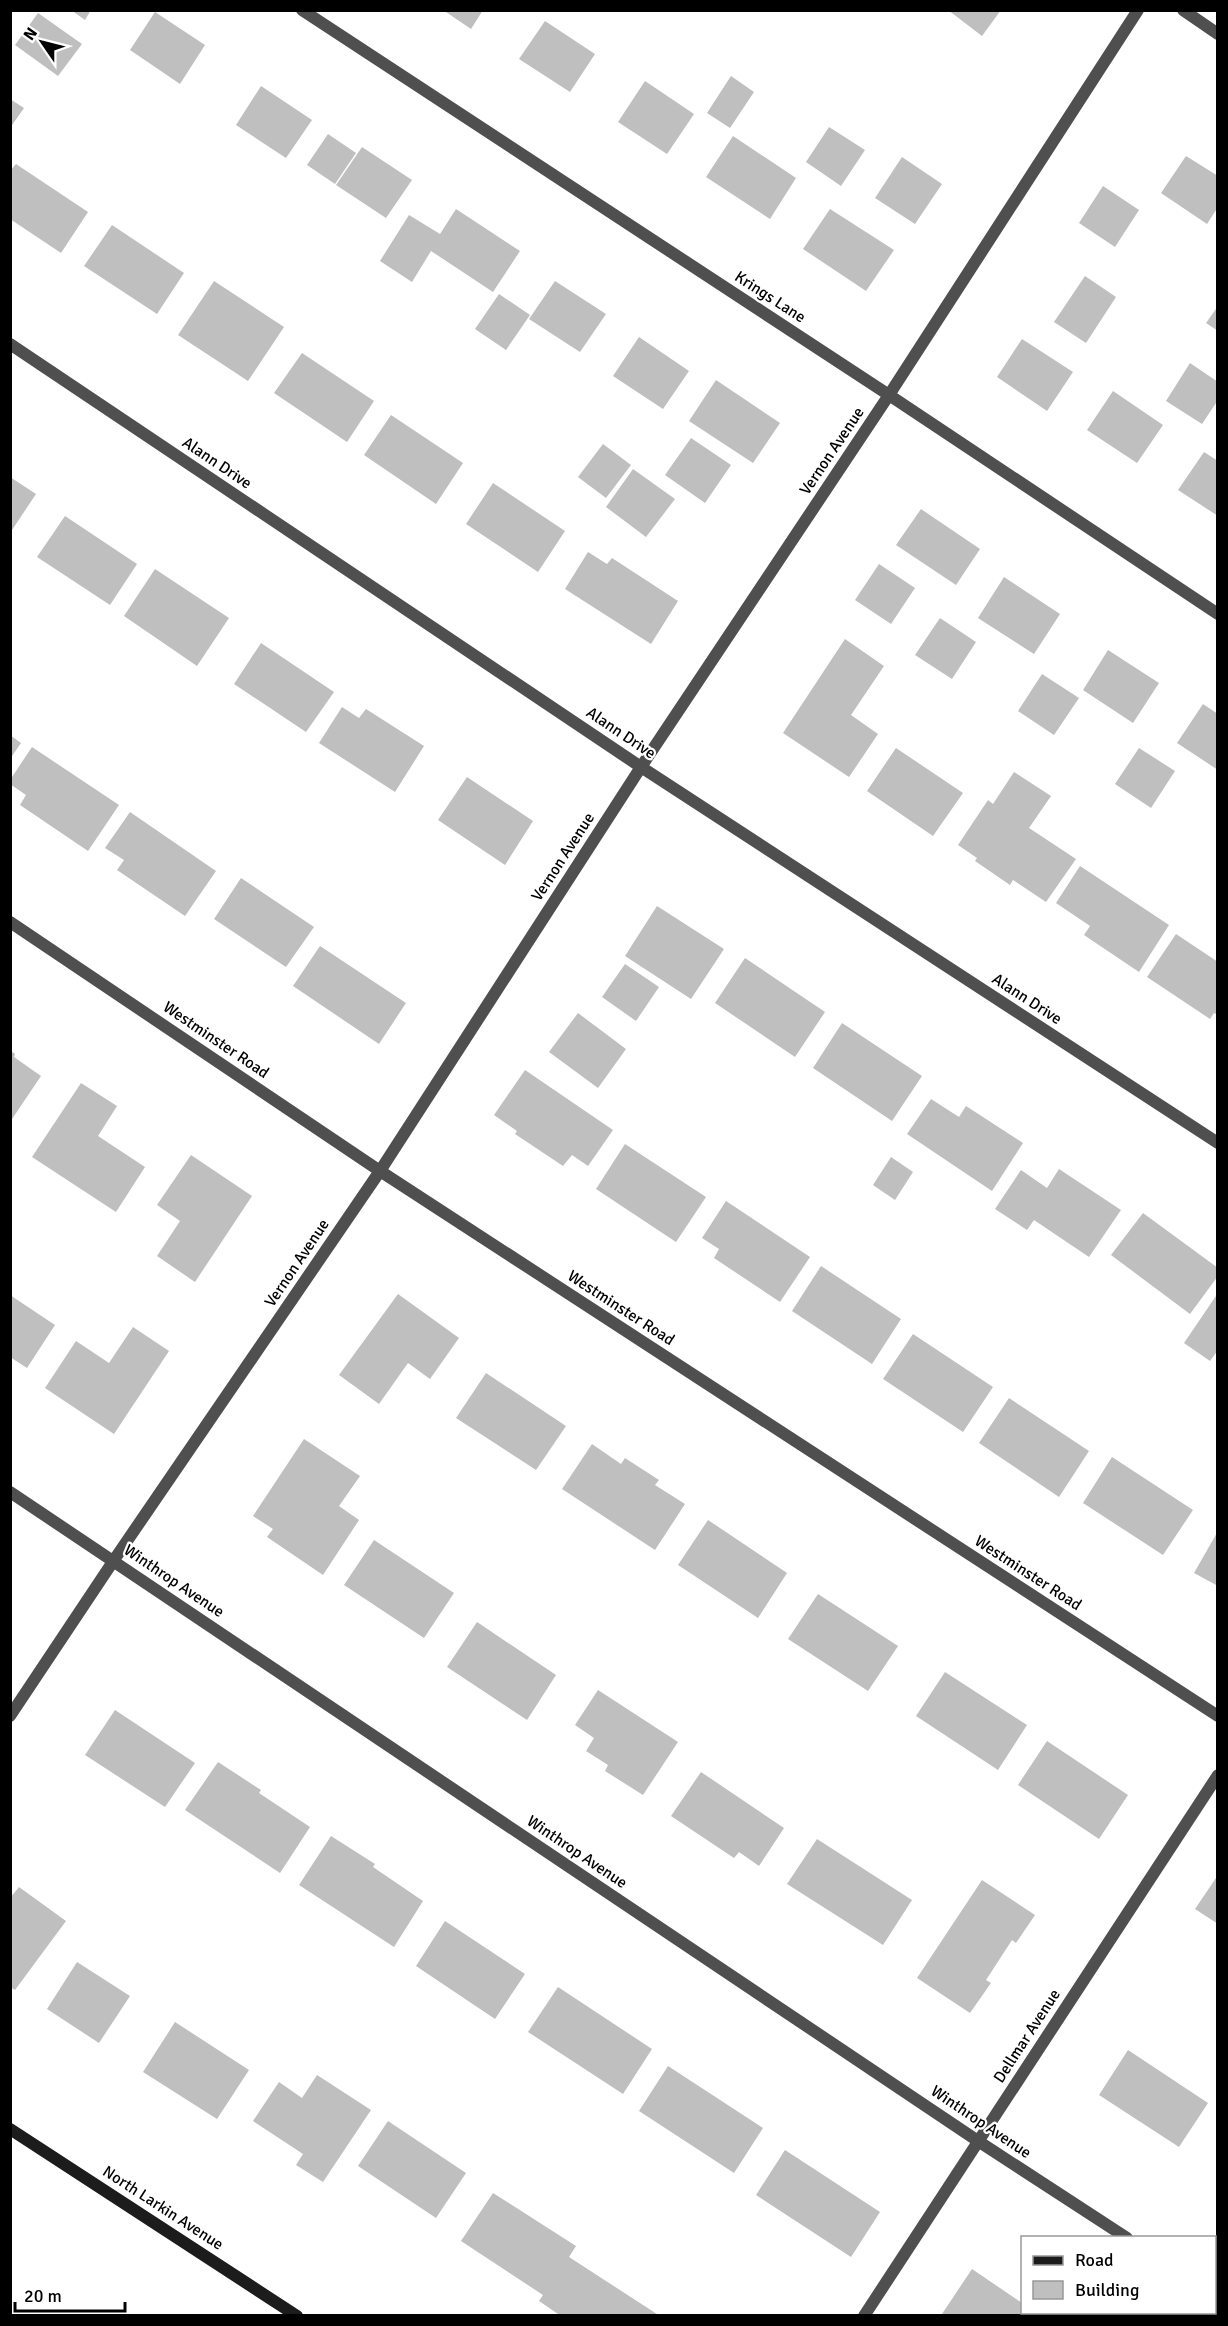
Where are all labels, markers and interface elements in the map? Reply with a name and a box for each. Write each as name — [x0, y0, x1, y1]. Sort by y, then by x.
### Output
north arrow — [12, 12, 72, 72]
text: N — [19, 24, 42, 44]
street label: Krings Lane — [731, 267, 809, 327]
street label: Vernon Avenue — [795, 403, 869, 499]
street label: Alann Drive — [179, 433, 255, 493]
street label: Alann Drive — [583, 703, 659, 763]
street label: Vernon Avenue — [527, 809, 599, 905]
street label: Alann Drive — [988, 969, 1066, 1029]
street label: Westminster Road — [159, 997, 273, 1083]
street label: Vernon Avenue — [260, 1215, 334, 1311]
street label: Westminster Road — [564, 1266, 678, 1350]
street label: Westminster Road — [971, 1531, 1085, 1615]
street label: Winthrop Avenue — [120, 1540, 228, 1622]
street label: Winthrop Avenue — [523, 1811, 631, 1893]
street label: Dellmar Avenue — [989, 1985, 1065, 2087]
street label: Winthrop Avenue — [927, 2081, 1035, 2163]
street label: North Larkin Avenue — [99, 2161, 227, 2255]
legend — [1021, 2236, 1216, 2314]
text: Road — [1075, 2249, 1114, 2271]
scale bar — [15, 2275, 124, 2313]
text: Building — [1075, 2279, 1139, 2301]
text: 20 m — [24, 2285, 62, 2307]

